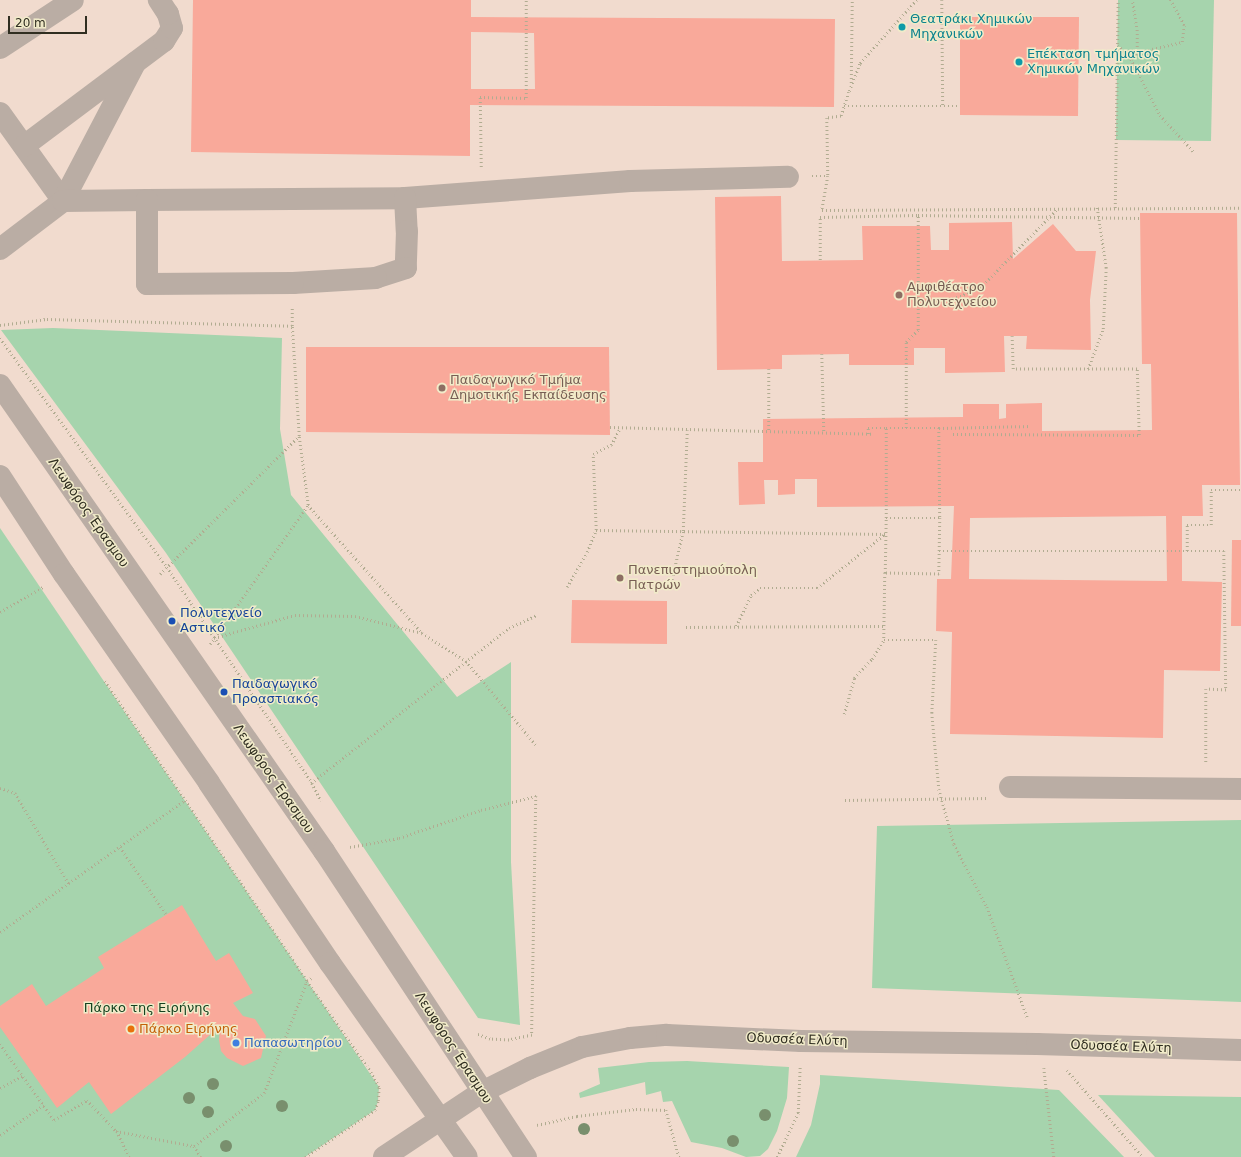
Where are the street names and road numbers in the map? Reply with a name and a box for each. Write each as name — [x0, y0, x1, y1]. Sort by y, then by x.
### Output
street label: Λεωφόρος Έρασμου — [44, 455, 132, 571]
street label: Λεωφόρος Έρασμου — [229, 721, 317, 837]
street label: Λεωφόρος Έρασμου — [411, 989, 495, 1107]
street label: Οδυσσέα Ελύτη — [746, 1030, 848, 1050]
street label: Οδυσσέα Ελύτη — [1070, 1037, 1172, 1057]

